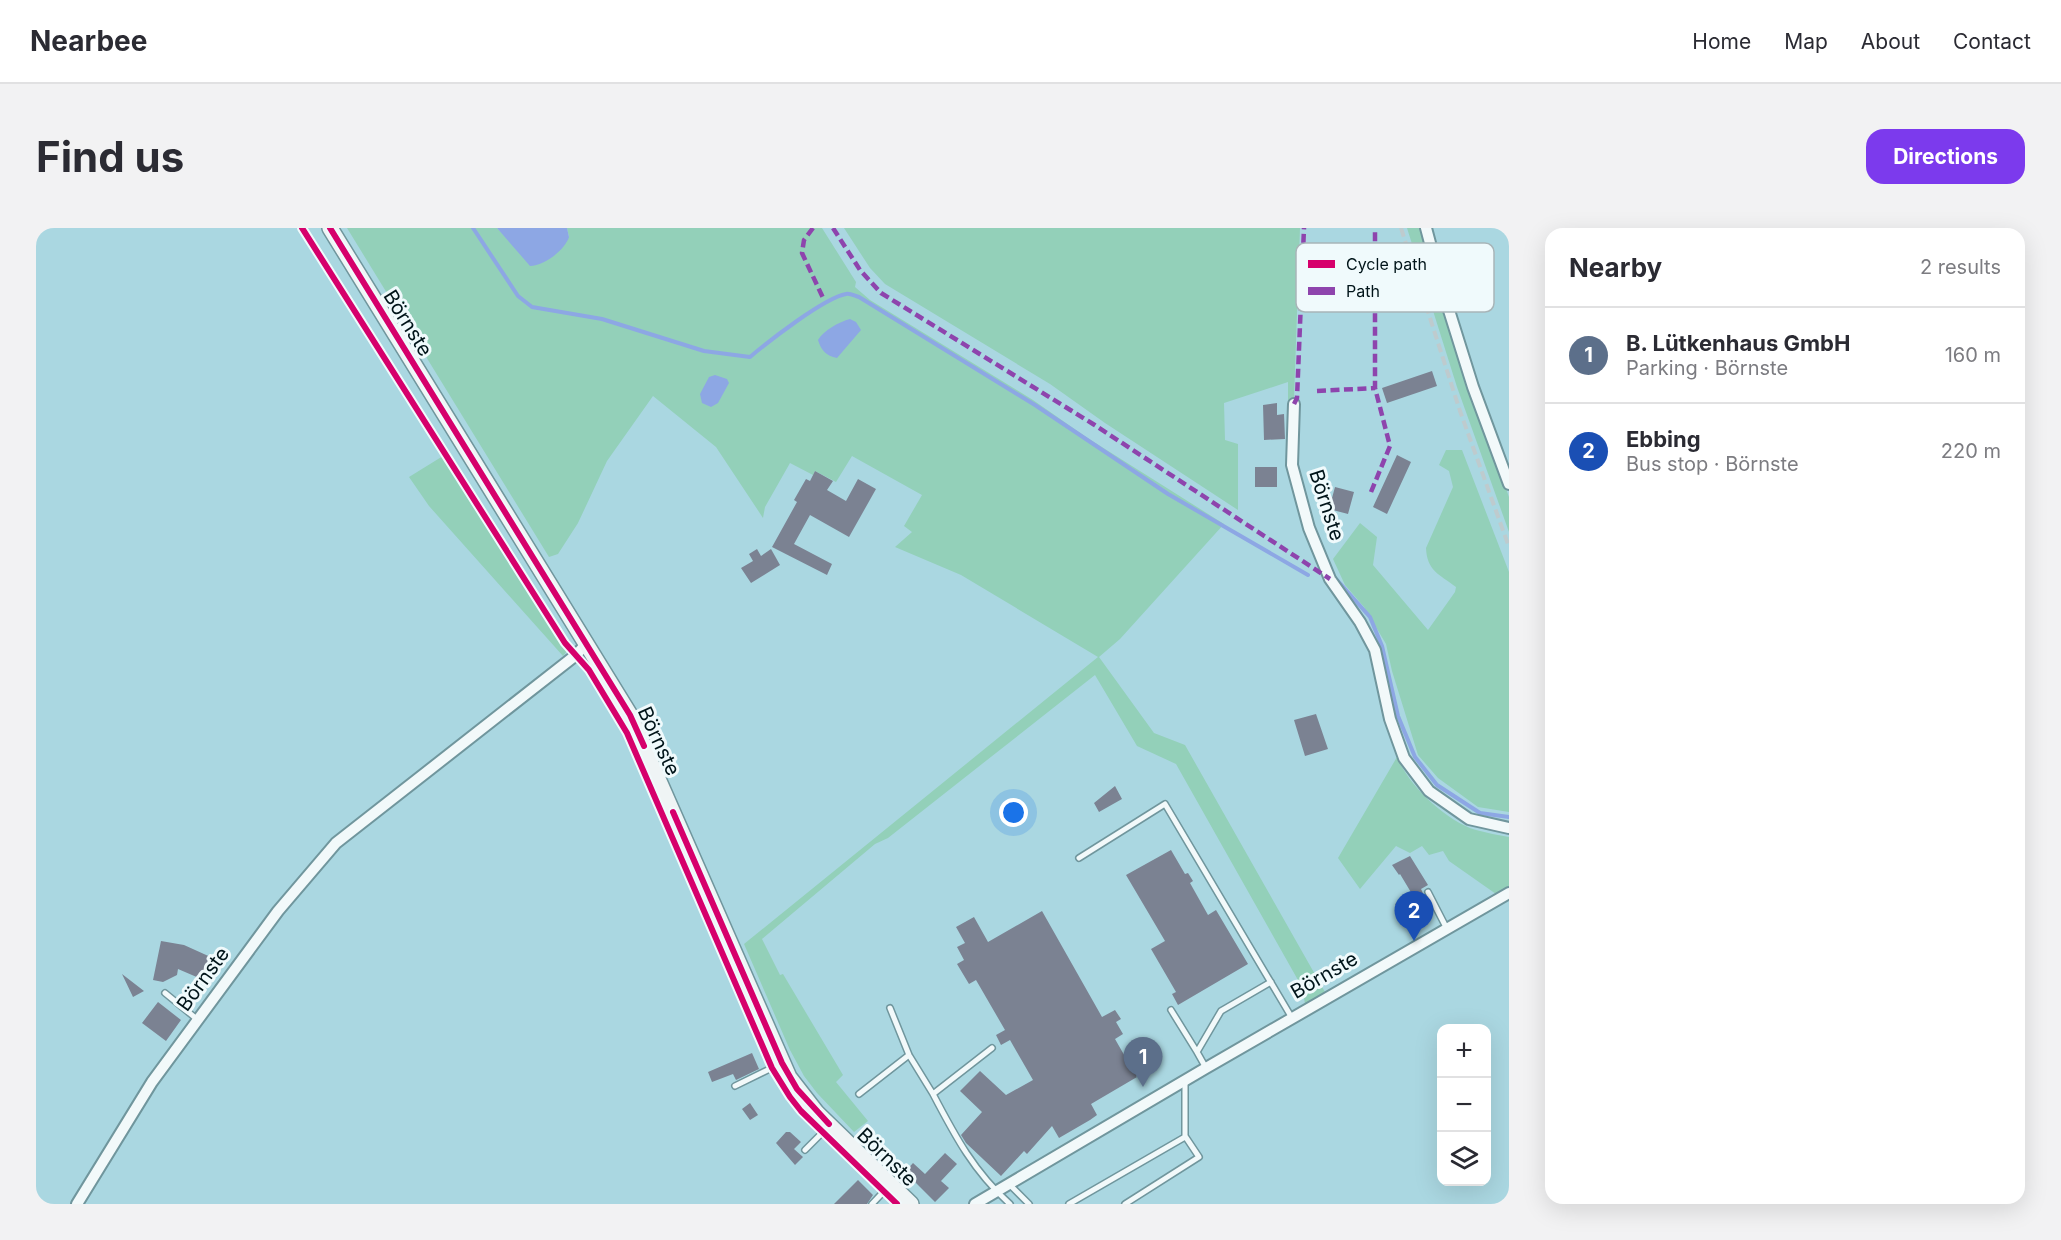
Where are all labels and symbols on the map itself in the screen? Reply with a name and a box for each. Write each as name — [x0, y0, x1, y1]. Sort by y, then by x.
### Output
legend — [1296, 243, 1494, 312]
text: Cycle path — [1346, 254, 1427, 274]
text: Path — [1346, 281, 1380, 301]
street label: Börnste — [378, 286, 438, 360]
street label: Börnste — [1304, 466, 1350, 544]
street label: Börnste — [633, 703, 685, 779]
your location — [999, 798, 1028, 827]
pin: 2 — [1394, 892, 1434, 941]
street label: Börnste — [172, 942, 234, 1016]
street label: Börnste — [1286, 946, 1362, 1004]
pin: 1 — [1124, 1038, 1162, 1087]
street label: Börnste — [852, 1123, 922, 1191]

